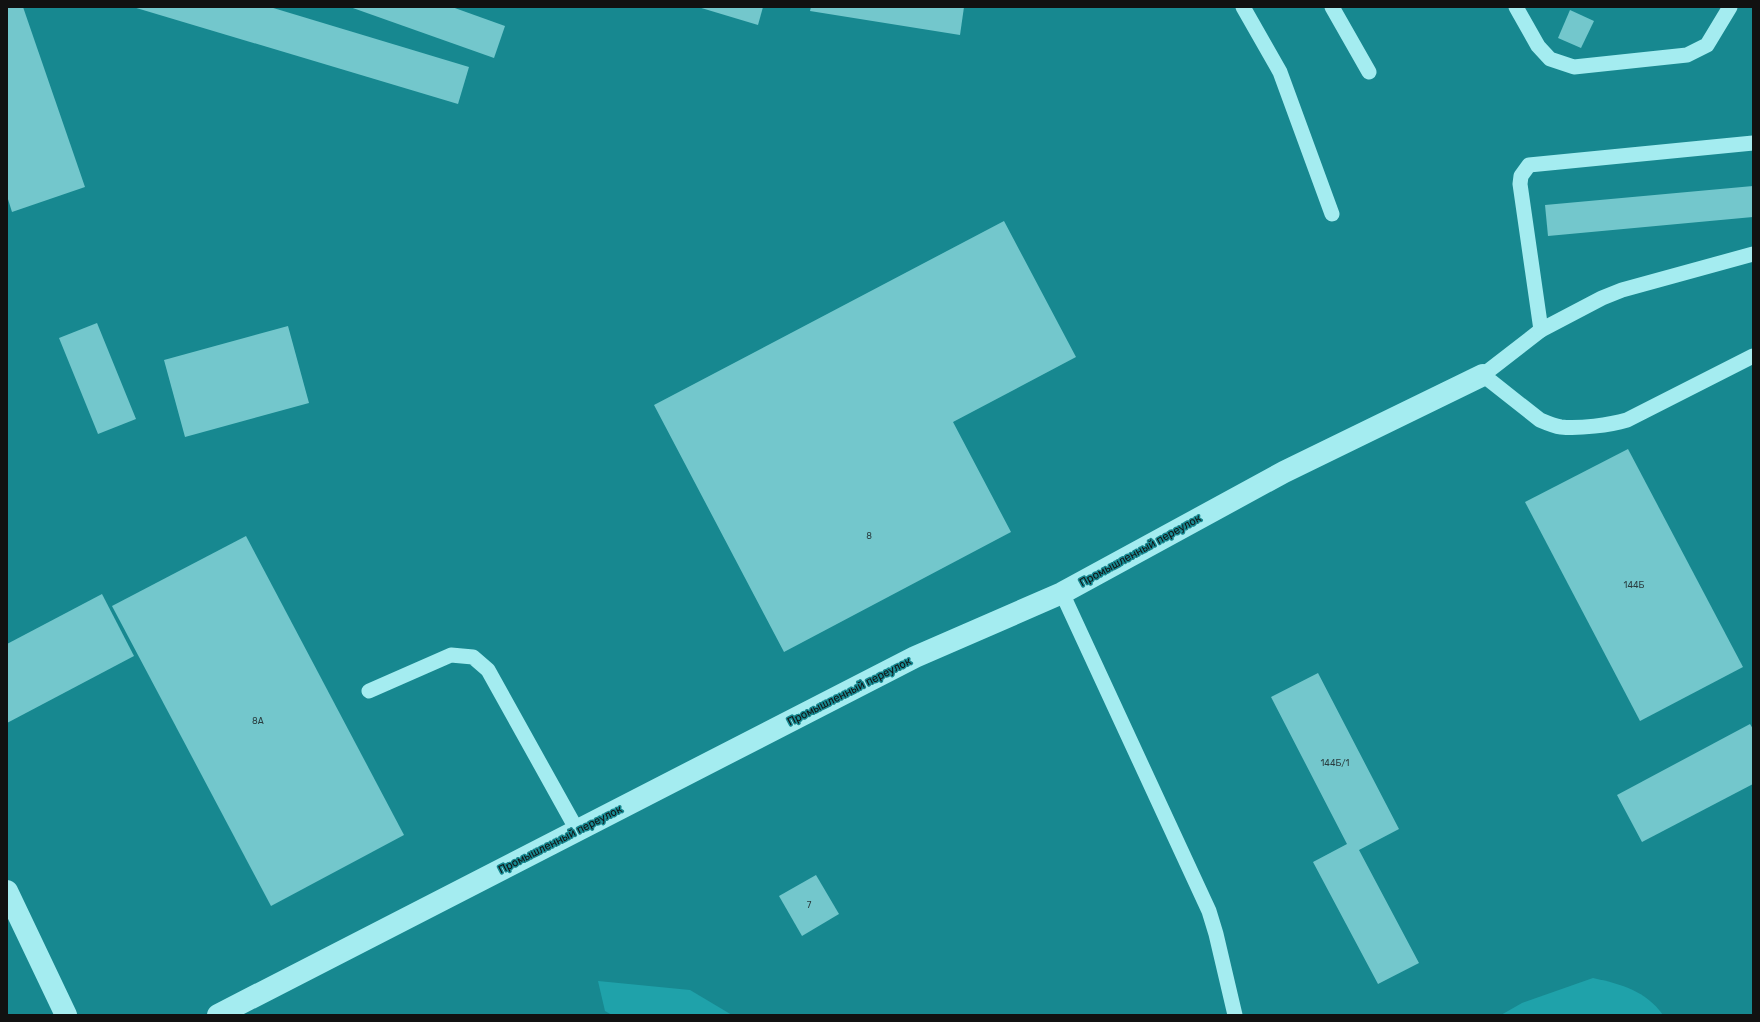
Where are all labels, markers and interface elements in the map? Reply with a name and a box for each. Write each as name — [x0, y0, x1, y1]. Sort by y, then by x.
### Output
street label: Промышленный переулок — [1077, 511, 1203, 589]
house number: 8 — [866, 531, 872, 541]
house number: 144Б — [1624, 580, 1645, 590]
street label: Промышленный переулок — [785, 654, 913, 728]
house number: 8А — [252, 716, 264, 726]
house number: 144Б/1 — [1321, 758, 1350, 768]
street label: Промышленный переулок — [496, 802, 624, 876]
house number: 7 — [807, 900, 812, 910]

